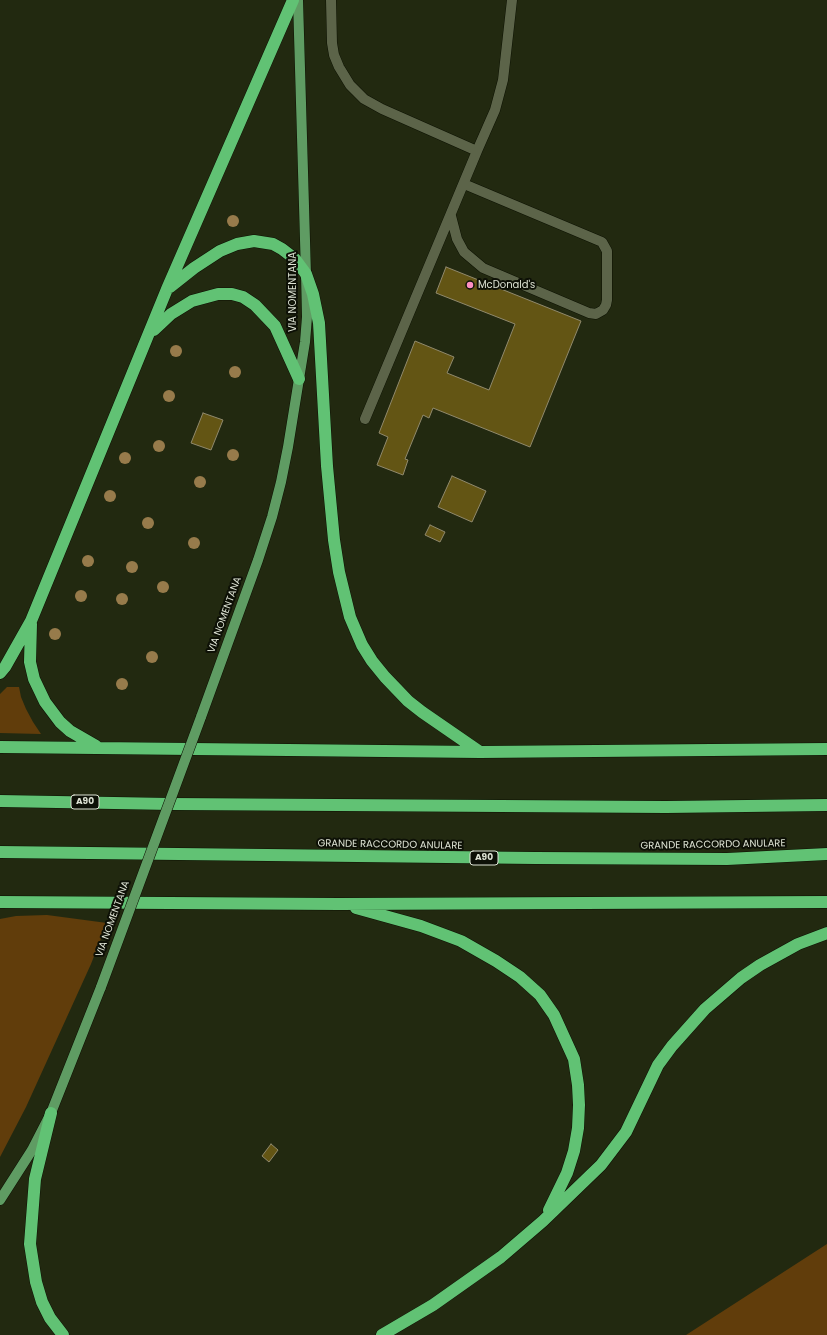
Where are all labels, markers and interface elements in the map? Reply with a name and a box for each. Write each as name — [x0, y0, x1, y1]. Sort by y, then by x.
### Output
street label: VIA NOMENTANA — [287, 252, 299, 332]
place label: McDonald's — [478, 279, 535, 291]
marker: McDonald's — [465, 280, 475, 290]
street label: VIA NOMENTANA — [206, 575, 244, 655]
road number: A90 — [71, 795, 99, 809]
street label: GRANDE RACCORDO ANULARE — [317, 838, 463, 852]
street label: GRANDE RACCORDO ANULARE — [640, 838, 786, 852]
road number: A90 — [470, 851, 498, 865]
street label: VIA NOMENTANA — [94, 879, 132, 959]

